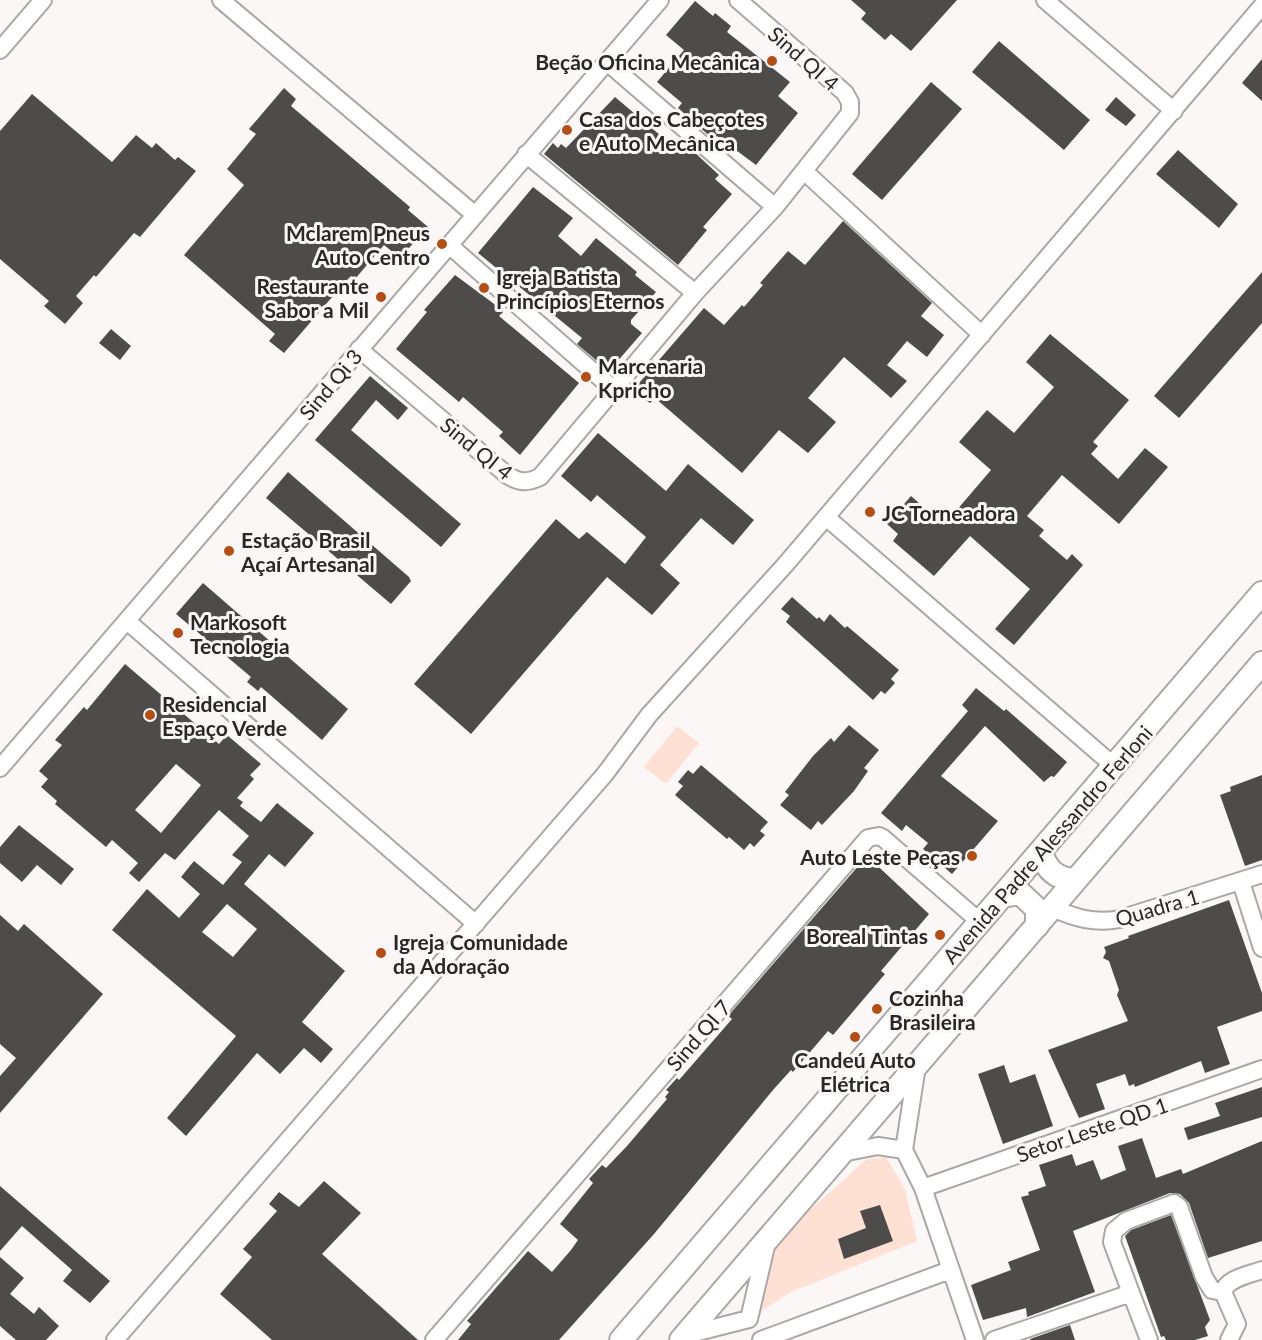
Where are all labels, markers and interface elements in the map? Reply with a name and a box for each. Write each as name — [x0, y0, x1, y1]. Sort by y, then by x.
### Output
street label: Sind QI 4 — [764, 21, 844, 95]
place label: Beção Oficina Mecânica — [535, 49, 760, 74]
marker: Beção Oficina Mecânica — [765, 54, 779, 68]
place label: Casa dos Cabeçotes e Auto Mecânica — [579, 106, 765, 155]
marker: Casa dos Cabeçotes e Auto Mecânica — [560, 123, 574, 137]
place label: Mclarem Pneus Auto Centro — [286, 220, 430, 269]
marker: Mclarem Pneus Auto Centro — [435, 237, 449, 251]
place label: Igreja Batista Princípios Eternos — [496, 264, 665, 313]
place label: Restaurante Sabor a Mil — [256, 273, 369, 322]
marker: Igreja Batista Princípios Eternos — [477, 281, 491, 295]
marker: Restaurante Sabor a Mil — [374, 290, 388, 304]
street label: Sind Qi 3 — [293, 344, 367, 424]
place label: Marcenaria Kpricho — [598, 353, 703, 402]
marker: Marcenaria Kpricho — [579, 370, 593, 384]
street label: Sind QI 4 — [436, 411, 518, 485]
place label: JC Torneadora — [882, 500, 1015, 525]
marker: JC Torneadora — [863, 505, 877, 519]
place label: Estação Brasil Açaí Artesanal — [240, 527, 375, 576]
marker: Estação Brasil Açaí Artesanal — [222, 544, 236, 558]
place label: Markosoft Tecnologia — [190, 609, 290, 658]
marker: Markosoft Tecnologia — [171, 626, 185, 640]
place label: Residencial Espaço Verde — [162, 691, 287, 740]
marker: Residencial Espaço Verde — [143, 708, 157, 722]
street label: Avenida Padre Alessandro Ferloni — [937, 720, 1157, 968]
place label: Auto Leste Peças — [799, 844, 960, 869]
marker: Auto Leste Peças — [965, 849, 979, 863]
street label: Quadra 1 — [1112, 883, 1202, 931]
place label: Boreal Tintas — [806, 923, 928, 948]
marker: Boreal Tintas — [933, 928, 947, 942]
place label: Igreja Comunidade da Adoração — [393, 929, 568, 978]
marker: Igreja Comunidade da Adoração — [374, 946, 388, 960]
place label: Cozinha Brasileira — [889, 985, 976, 1034]
street label: Sind QI 7 — [661, 995, 735, 1075]
marker: Cozinha Brasileira — [870, 1002, 884, 1016]
marker: Candeú Auto Elétrica — [848, 1030, 862, 1044]
place label: Candeú Auto Elétrica — [794, 1047, 916, 1096]
street label: Setor Leste QD 1 — [1013, 1091, 1171, 1167]

